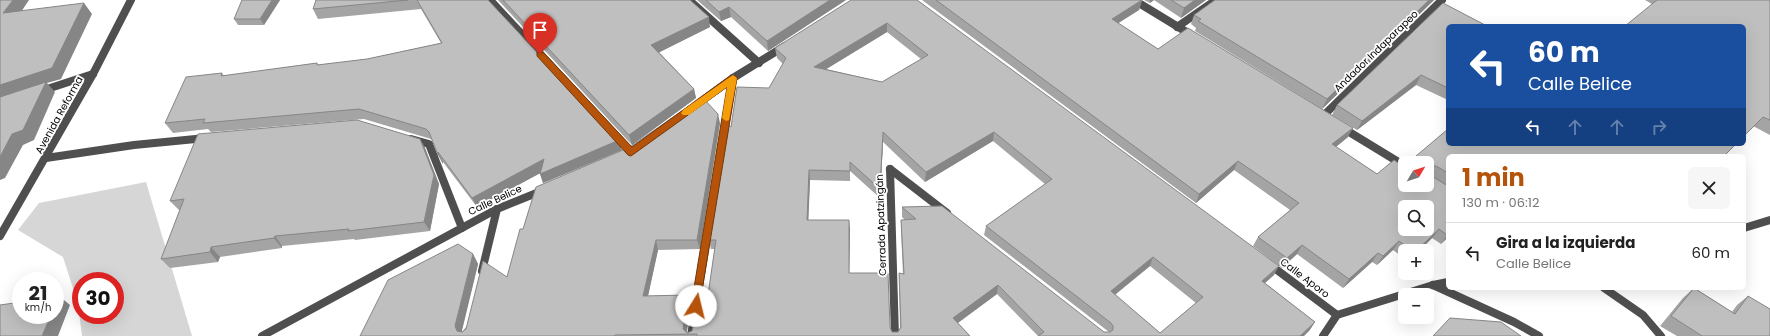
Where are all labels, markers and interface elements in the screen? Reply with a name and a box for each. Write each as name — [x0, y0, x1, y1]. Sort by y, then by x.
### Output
street label: Andador Indaparapeo — [1331, 7, 1421, 95]
pin — [523, 13, 557, 54]
icon: arrive — [529, 19, 551, 41]
text: 60 m — [1528, 33, 1600, 72]
icon: left — [1462, 40, 1514, 92]
text: Calle Belice — [1528, 71, 1632, 96]
street label: Avenida Reforma — [32, 74, 86, 156]
icon: left — [1522, 116, 1544, 138]
icon: ahead — [1564, 116, 1586, 138]
icon: ahead — [1606, 116, 1628, 138]
icon: right — [1648, 116, 1670, 138]
north arrow — [1398, 156, 1434, 192]
map controls — [1398, 156, 1434, 324]
text: 1 min — [1462, 161, 1525, 194]
button: close — [1688, 167, 1730, 209]
street label: Cerrada Apatzingán — [872, 174, 890, 276]
street label: Calle Belice — [466, 181, 524, 219]
text: 130 m · 06:12 — [1462, 193, 1539, 212]
button: search — [1398, 200, 1434, 236]
text: Gira a la izquierda — [1496, 232, 1635, 253]
icon: left — [1462, 242, 1484, 264]
text: 60 m — [1692, 242, 1730, 263]
button: + — [1398, 244, 1434, 280]
street label: Calle Aporo — [1277, 254, 1333, 302]
text: Calle Belice — [1496, 254, 1571, 273]
speed limit sign: 30 — [72, 272, 124, 324]
text: 21 — [29, 279, 47, 307]
position arrow — [675, 285, 717, 327]
button: − — [1398, 288, 1434, 324]
text: km/h — [25, 300, 51, 315]

